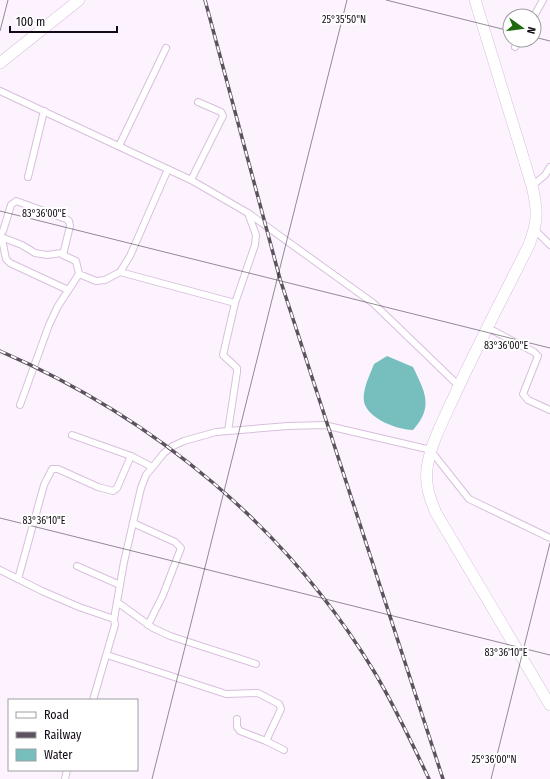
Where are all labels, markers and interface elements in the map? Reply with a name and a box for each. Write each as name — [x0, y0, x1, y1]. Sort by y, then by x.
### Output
scale bar — [10, 8, 117, 34]
north arrow — [502, 8, 542, 48]
text: 25°35'50"N — [322, 14, 366, 26]
text: 100 m — [16, 15, 45, 29]
text: N — [524, 26, 538, 35]
text: 83°36'00"E — [22, 208, 66, 220]
text: 83°36'00"E — [484, 340, 528, 352]
text: 83°36'10"E — [23, 515, 66, 527]
text: 83°36'10"E — [485, 647, 528, 659]
legend — [8, 699, 138, 771]
text: Road — [44, 708, 69, 722]
text: Railway — [44, 728, 82, 742]
text: Water — [44, 748, 73, 762]
text: 25°36'00"N — [472, 754, 516, 766]

